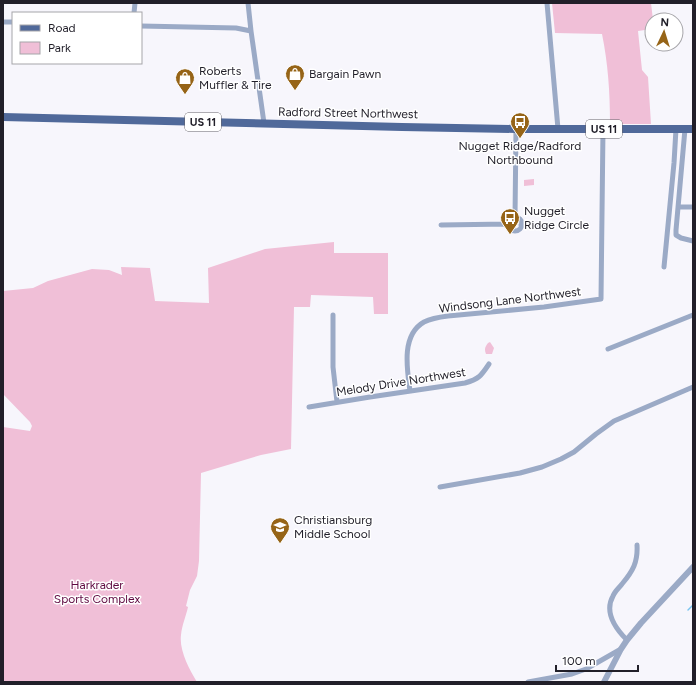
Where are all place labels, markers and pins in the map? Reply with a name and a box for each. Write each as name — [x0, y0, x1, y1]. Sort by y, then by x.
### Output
shop icon: Bargain Pawn — [284, 63, 306, 91]
place label: Roberts Muffler & Tire — [199, 64, 272, 92]
shop icon: Roberts Muffler & Tire — [174, 67, 196, 95]
place label: Bargain Pawn — [309, 67, 381, 81]
bus stop icon: Nugget Ridge/Radford Northbound — [509, 111, 531, 139]
place label: Nugget Ridge/Radford Northbound — [459, 139, 581, 167]
place label: Nugget Ridge Circle — [524, 204, 590, 232]
bus stop icon: Nugget Ridge Circle — [499, 207, 521, 235]
place label: Christiansburg Middle School — [294, 513, 372, 541]
school or university icon: Christiansburg Middle School — [269, 516, 291, 544]

